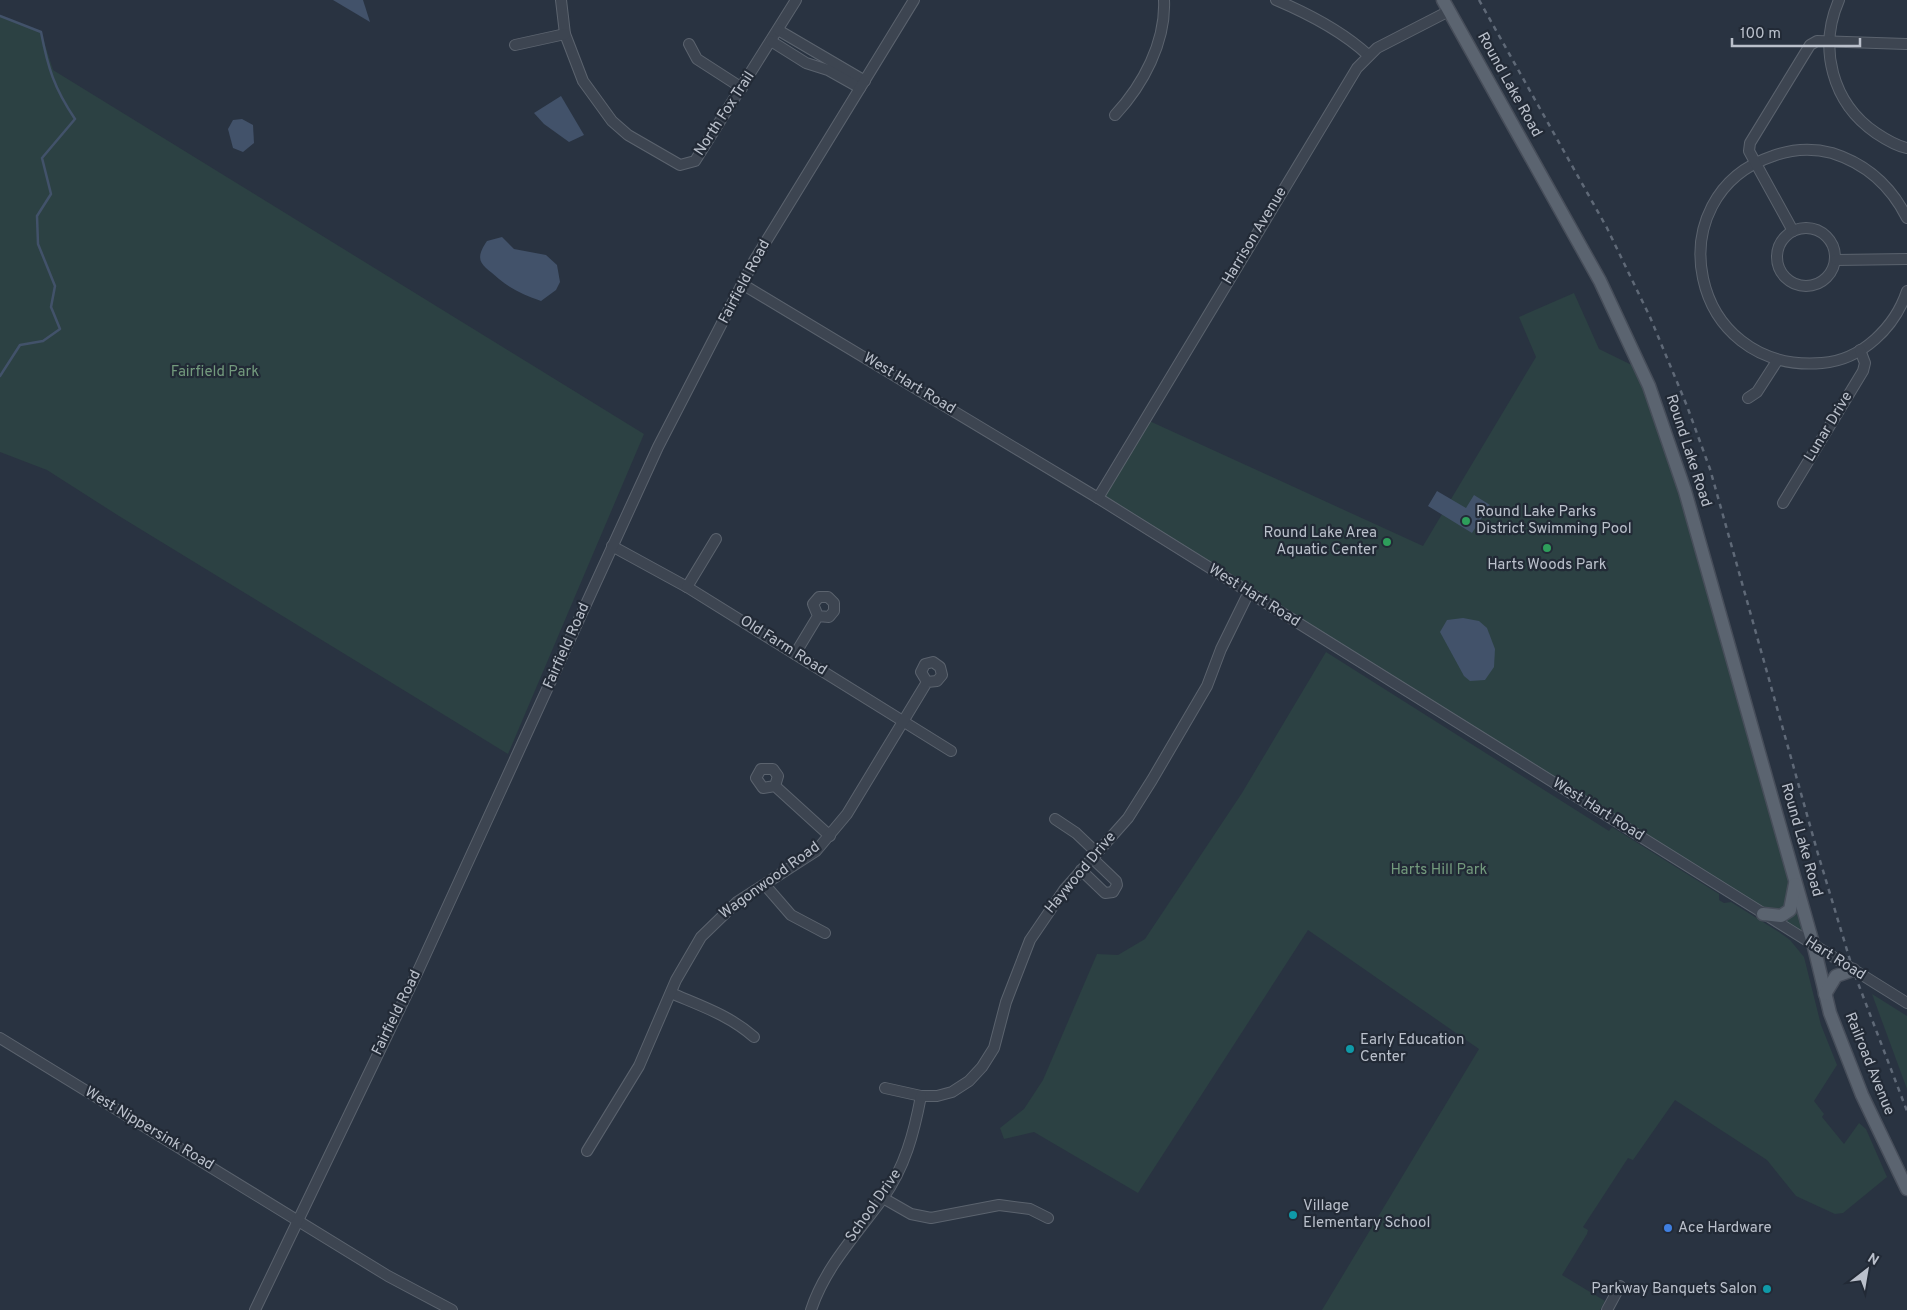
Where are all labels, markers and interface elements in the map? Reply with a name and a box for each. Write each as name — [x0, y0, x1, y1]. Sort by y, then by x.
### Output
scale bar — [1732, 15, 1860, 47]
text: 100 m — [1740, 25, 1781, 44]
street label: Round Lake Road — [1472, 29, 1546, 141]
street label: North Fox Trail — [691, 68, 759, 160]
street label: Harrison Avenue — [1218, 184, 1292, 288]
street label: Fairfield Road — [715, 237, 775, 327]
street label: West Hart Road — [859, 349, 959, 419]
park label: Fairfield Park — [171, 363, 259, 382]
street label: Lunar Drive — [1801, 388, 1857, 466]
street label: Round Lake Road — [1661, 392, 1715, 510]
place label: Round Lake Parks District Swimming Pool — [1476, 503, 1632, 539]
marker: Round Lake Parks District Swimming Pool — [1460, 515, 1472, 527]
place label: Round Lake Area Aquatic Center — [1264, 524, 1377, 560]
marker: Round Lake Area Aquatic Center — [1381, 536, 1393, 548]
marker: Harts Woods Park — [1541, 542, 1553, 554]
place label: Harts Woods Park — [1487, 556, 1607, 575]
street label: West Hart Road — [1205, 560, 1303, 632]
street label: Fairfield Road — [540, 600, 594, 692]
street label: Old Farm Road — [736, 612, 830, 680]
street label: West Hart Road — [1549, 774, 1647, 846]
street label: Round Lake Road — [1776, 781, 1826, 899]
street label: Haywood Drive — [1041, 828, 1121, 918]
street label: Wagonwood Road — [716, 838, 824, 924]
park label: Harts Hill Park — [1391, 861, 1488, 880]
street label: Hart Road — [1801, 933, 1869, 985]
street label: Fairfield Road — [368, 967, 426, 1059]
street label: Railroad Avenue — [1840, 1010, 1898, 1118]
place label: Early Education Center — [1360, 1031, 1464, 1067]
marker: Early Education Center — [1344, 1043, 1356, 1055]
street label: West Nippersink Road — [81, 1083, 217, 1175]
street label: School Drive — [842, 1166, 906, 1246]
place label: Village Elementary School — [1303, 1197, 1430, 1233]
marker: Village Elementary School — [1287, 1209, 1299, 1221]
place label: Ace Hardware — [1678, 1219, 1771, 1238]
marker: Ace Hardware — [1662, 1222, 1674, 1234]
north arrow — [1842, 1245, 1892, 1295]
text: N — [1864, 1250, 1882, 1270]
place label: Parkway Banquets Salon — [1591, 1280, 1757, 1299]
marker: Parkway Banquets Salon — [1761, 1283, 1773, 1295]

